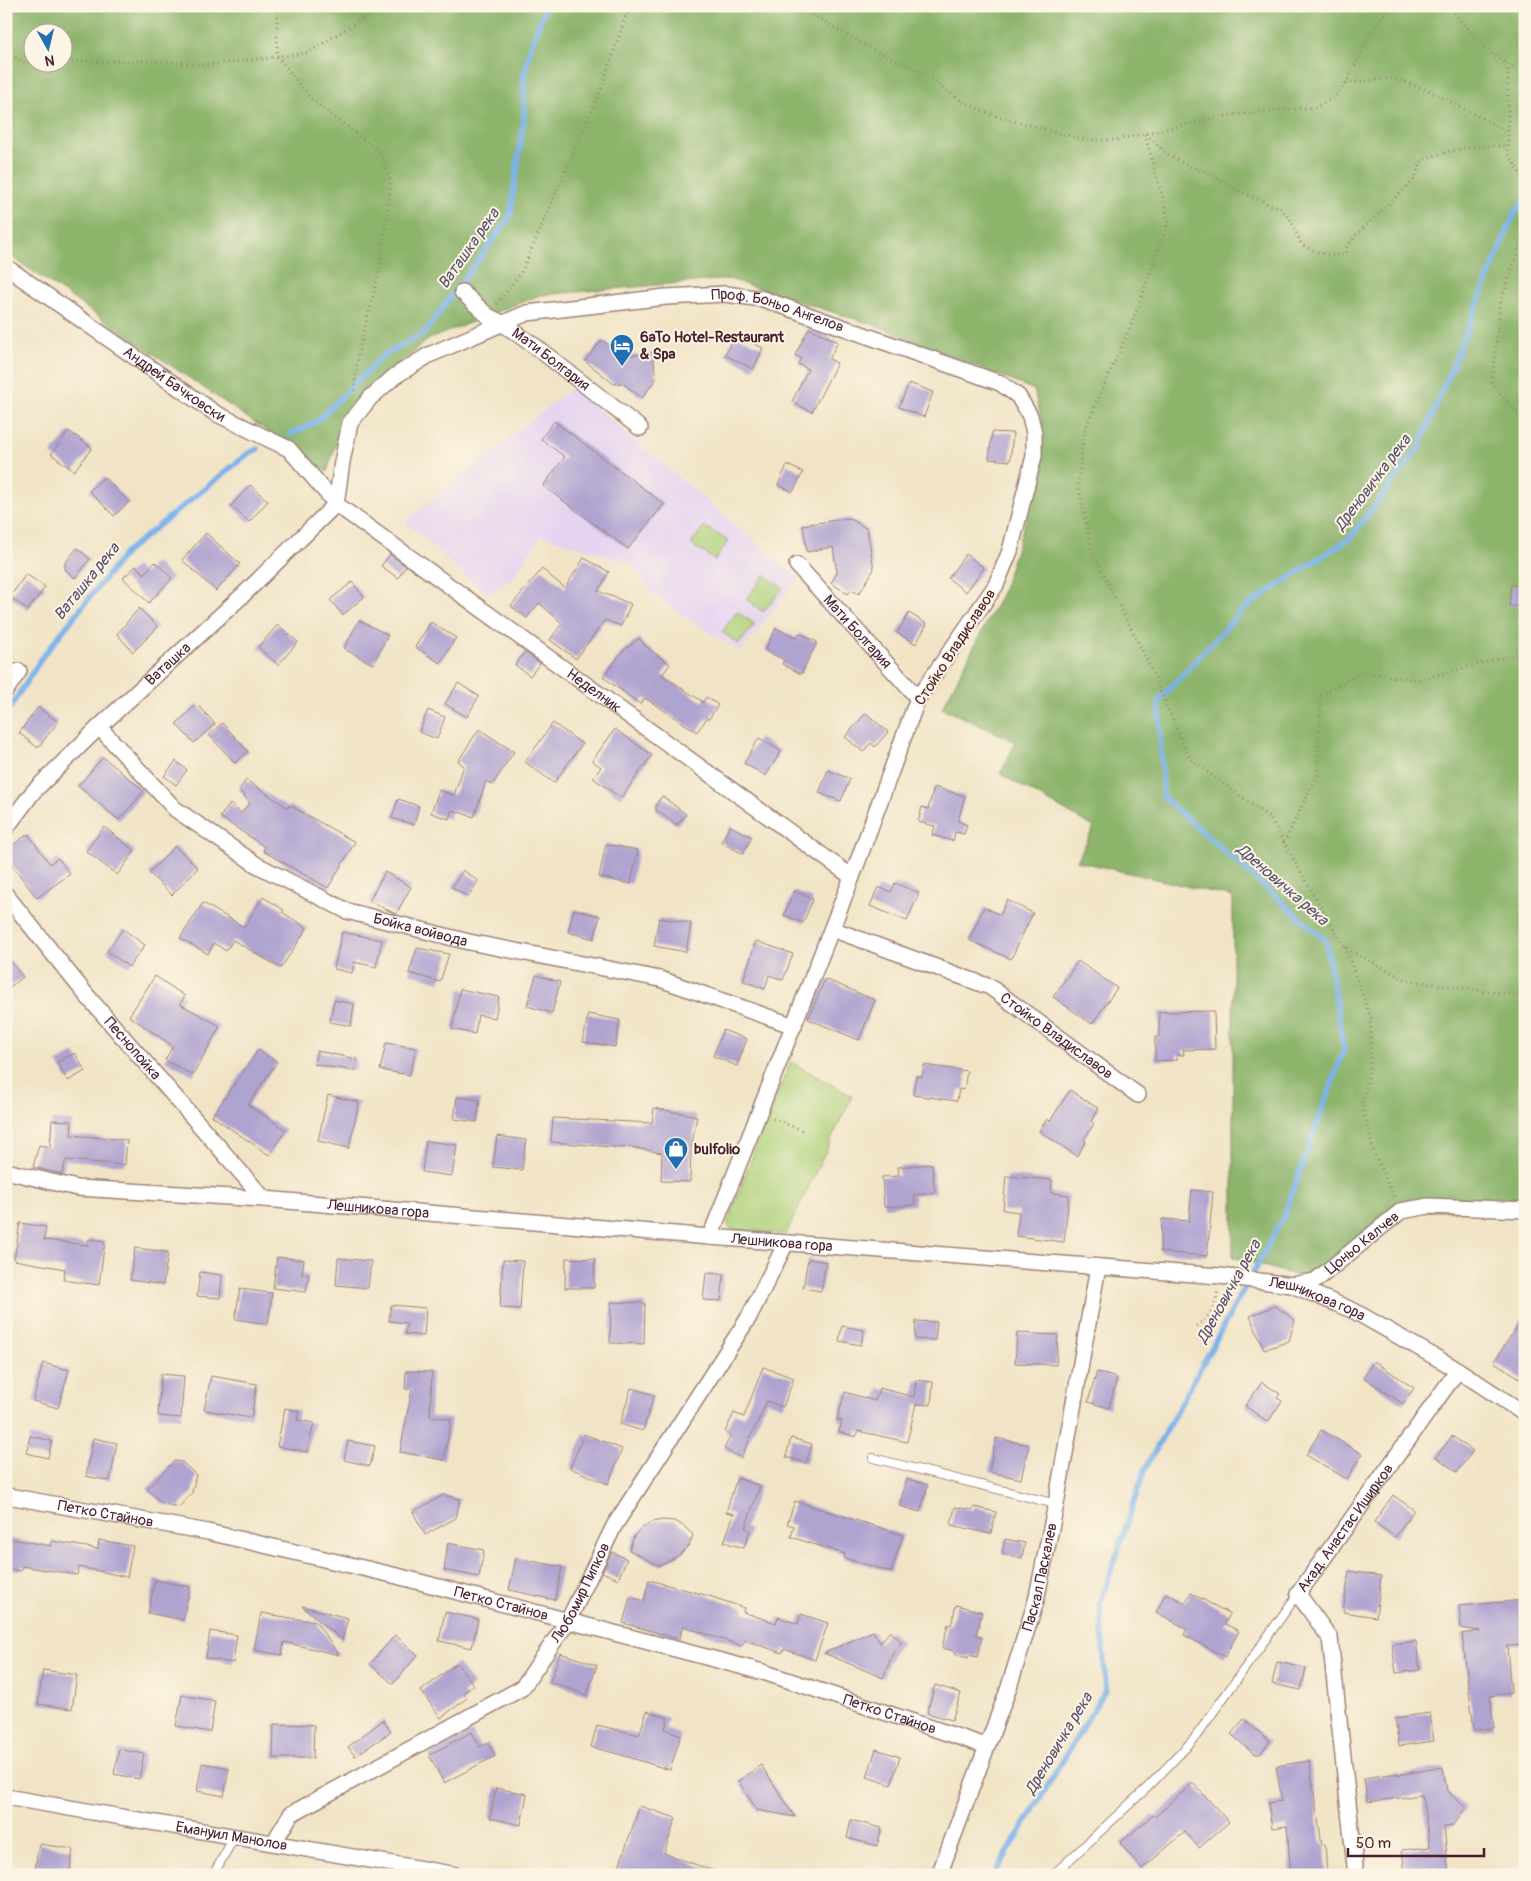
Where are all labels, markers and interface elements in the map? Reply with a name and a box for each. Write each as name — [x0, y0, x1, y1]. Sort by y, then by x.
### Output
north arrow — [22, 22, 72, 72]
text: N — [44, 51, 56, 69]
water label: Ваташка река — [434, 203, 505, 293]
street label: Проф. Боньо Ангелов — [711, 285, 846, 337]
street label: Мати Болгария — [508, 324, 594, 395]
place label: 6aTo Hotel-Restaurant & Spa — [640, 328, 785, 364]
hotel icon: 6aTo Hotel-Restaurant & Spa — [609, 333, 635, 367]
street label: Андрей Бачковски — [119, 343, 228, 427]
water label: Дреновичка река — [1330, 429, 1416, 535]
water label: Ваташка река — [50, 538, 125, 624]
street label: Стойко Владиславов — [911, 585, 1000, 709]
street label: Мати Болгария — [819, 591, 896, 673]
street label: Ваташка — [141, 639, 195, 690]
street label: Неделник — [563, 665, 625, 717]
water label: Дреновичка река — [1232, 839, 1333, 931]
street label: Бойка войвода — [371, 909, 469, 951]
street label: Стойко Владиславов — [996, 989, 1117, 1084]
street label: Песнопойка — [100, 1013, 165, 1084]
shop icon: bulfolio — [663, 1136, 689, 1170]
place label: bulfolio — [694, 1140, 740, 1159]
street label: Лешникова гора — [326, 1195, 430, 1223]
street label: Цоньо Калчев — [1321, 1207, 1403, 1279]
street label: Лешникова гора — [729, 1230, 833, 1256]
water label: Дреновичка река — [1192, 1235, 1266, 1347]
street label: Лешникова гора — [1267, 1273, 1369, 1326]
street label: Акад. Анастас Иширков — [1293, 1460, 1398, 1596]
street label: Петко Стайнов — [56, 1496, 155, 1532]
street label: Паскал Паскалев — [1018, 1521, 1062, 1634]
street label: Любомир Пипков — [546, 1539, 615, 1648]
street label: Петко Стайнов — [452, 1582, 551, 1625]
water label: Дреновичка река — [1020, 1688, 1098, 1799]
street label: Петко Стайнов — [841, 1690, 939, 1739]
street label: Емануил Манолов — [174, 1818, 289, 1856]
scale bar — [1348, 1826, 1485, 1858]
text: 50 m — [1356, 1834, 1391, 1853]

